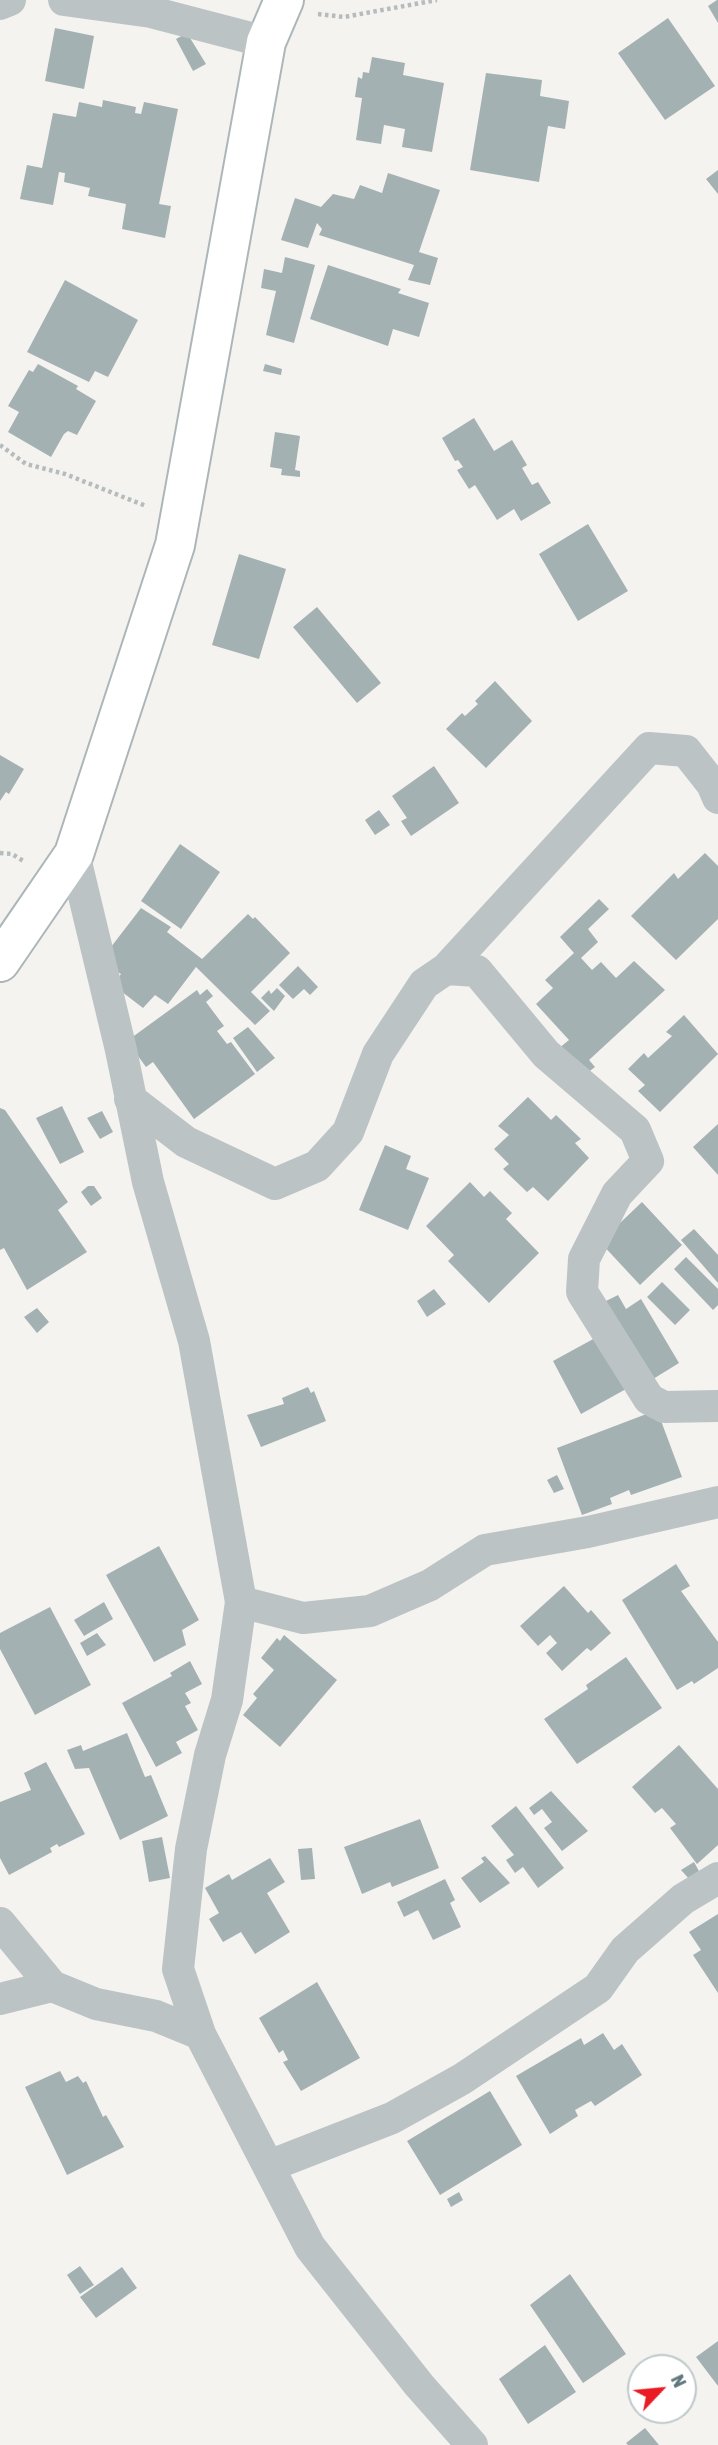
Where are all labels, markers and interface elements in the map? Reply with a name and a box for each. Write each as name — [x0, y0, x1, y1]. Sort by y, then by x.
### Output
north arrow — [627, 2354, 697, 2424]
text: N — [667, 2371, 691, 2391]

